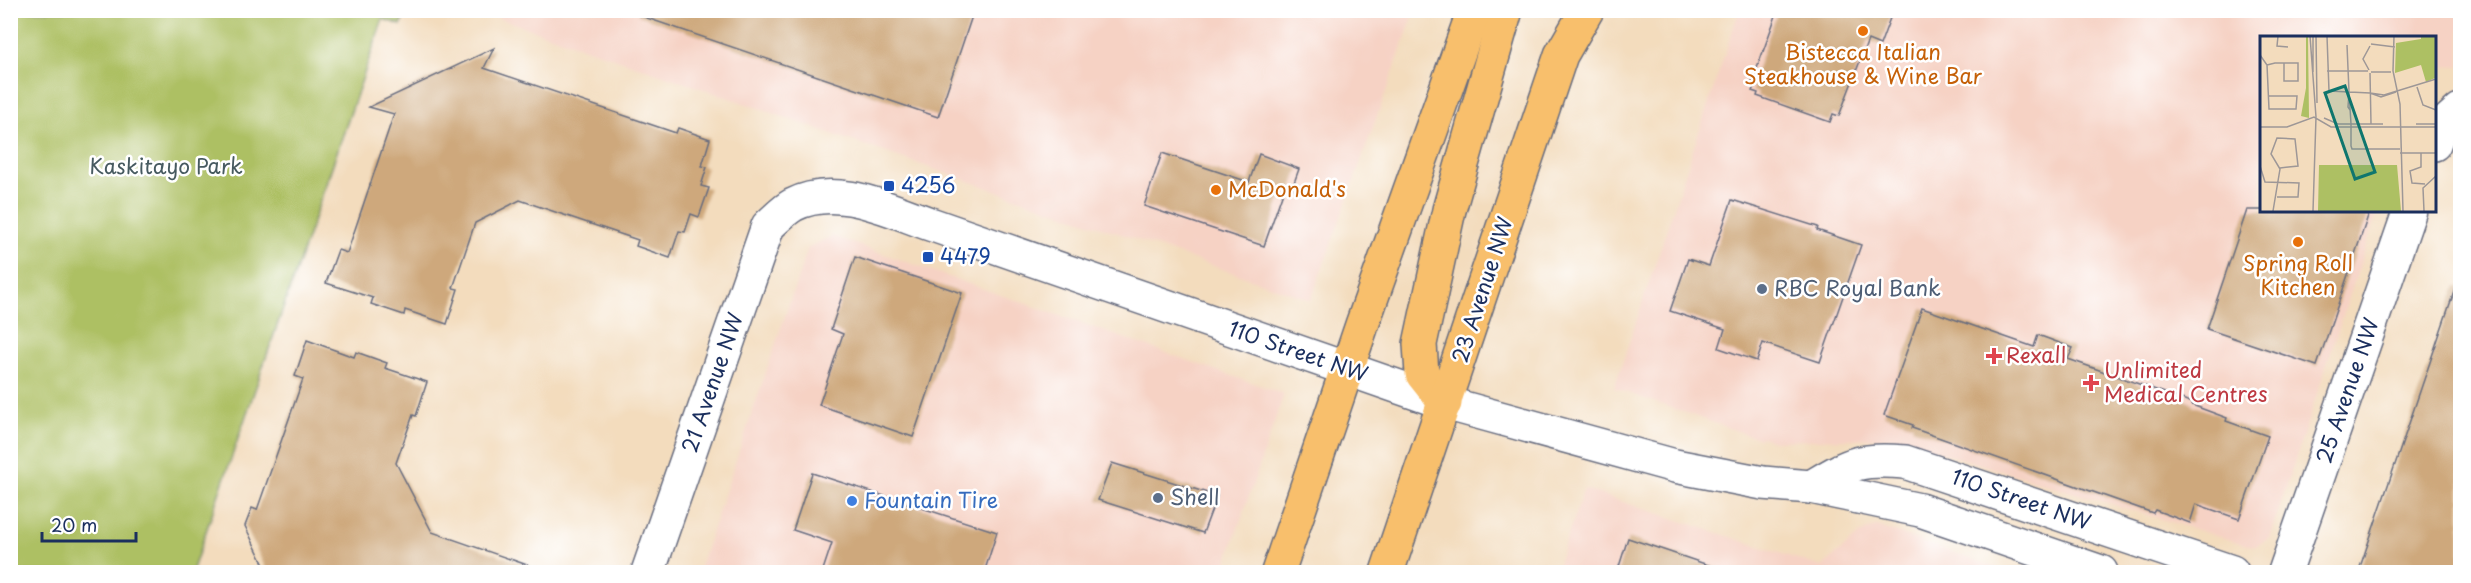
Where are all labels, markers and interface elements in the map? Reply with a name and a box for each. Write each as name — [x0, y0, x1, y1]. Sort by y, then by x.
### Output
marker: Bistecca Italian Steakhouse & Wine Bar — [1856, 24, 1870, 38]
place label: Bistecca Italian Steakhouse & Wine Bar — [1744, 35, 1983, 91]
inset map — [2260, 36, 2435, 212]
park label: Kaskitayo Park — [89, 149, 243, 181]
place label: 4256 — [901, 168, 956, 200]
place label: McDonald's — [1228, 172, 1346, 204]
marker: 4256 — [882, 179, 896, 193]
marker: McDonald's — [1209, 183, 1223, 197]
street label: 23 Avenue NW — [1442, 212, 1520, 366]
marker: Spring Roll Kitchen — [2291, 235, 2305, 249]
place label: 4479 — [940, 239, 991, 271]
place label: Spring Roll Kitchen — [2243, 246, 2353, 302]
marker: 4479 — [921, 250, 935, 264]
place label: RBC Royal Bank — [1774, 271, 1941, 303]
marker: RBC Royal Bank — [1755, 282, 1769, 296]
street label: 21 Avenue NW — [672, 308, 750, 457]
street label: 110 Street NW — [1225, 311, 1373, 389]
street label: 25 Avenue NW — [2306, 313, 2386, 467]
place label: Rexall — [2006, 338, 2066, 370]
marker: Rexall — [1987, 349, 2001, 363]
place label: Unlimited Medical Centres — [2104, 353, 2267, 409]
marker: Unlimited Medical Centres — [2082, 374, 2100, 392]
street label: 110 Street NW — [1948, 459, 2096, 537]
place label: Shell — [1170, 480, 1219, 512]
place label: Fountain Tire — [864, 483, 998, 515]
marker: Shell — [1151, 491, 1165, 505]
marker: Fountain Tire — [845, 494, 859, 508]
scale bar — [42, 505, 136, 543]
text: 20 m — [51, 511, 97, 538]

